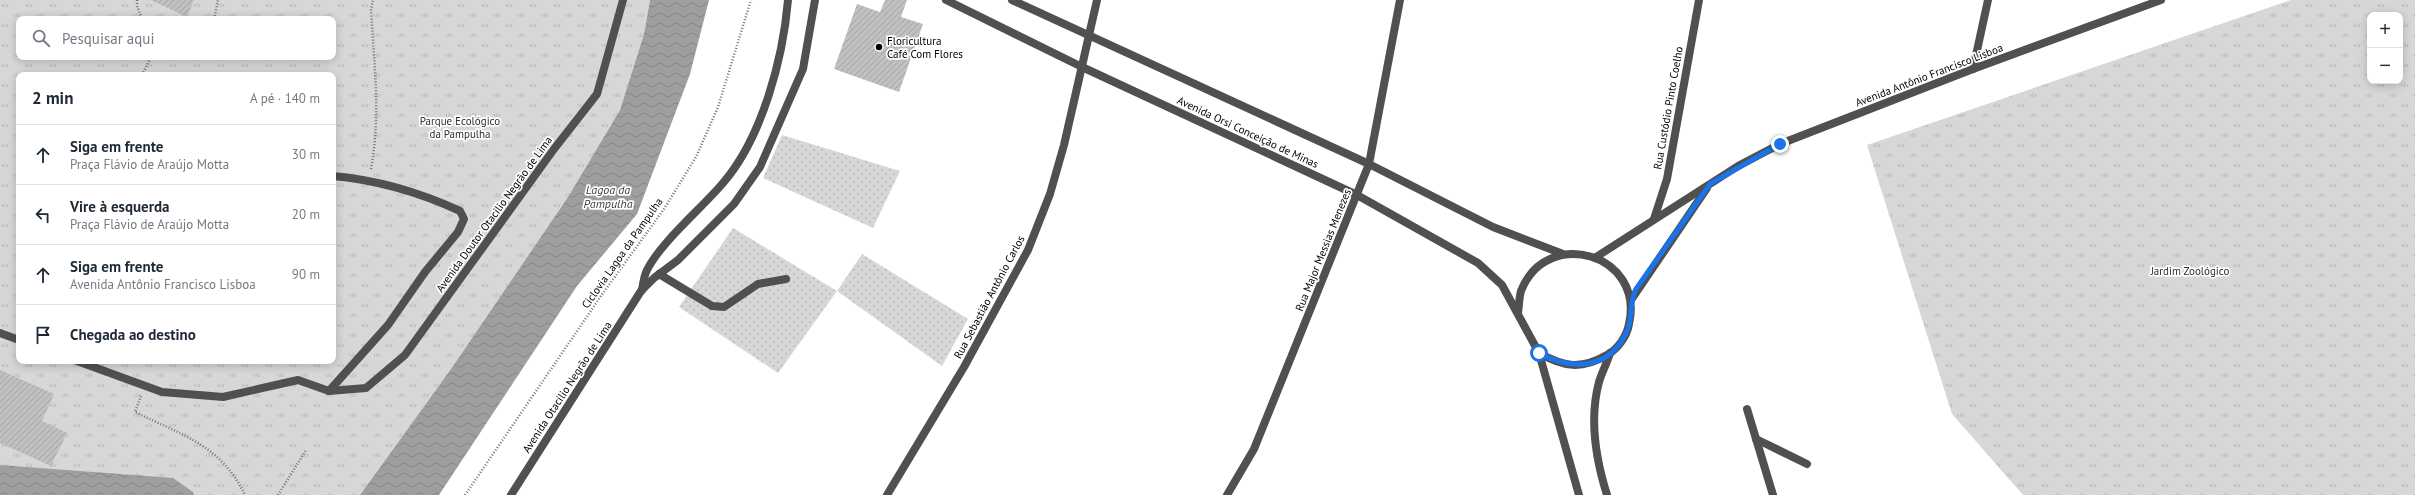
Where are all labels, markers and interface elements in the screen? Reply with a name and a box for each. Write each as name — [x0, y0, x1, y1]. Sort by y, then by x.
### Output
map controls — [2367, 12, 2403, 84]
button: + — [2367, 12, 2403, 48]
search box — [16, 16, 336, 60]
icon: search — [30, 27, 52, 49]
text: Pesquisar aqui — [62, 29, 154, 48]
place label: Floricultura Café Com Flores — [887, 34, 963, 61]
street label: Avenida Antônio Francisco Lisboa — [1853, 40, 2005, 110]
marker: Floricultura Café Com Flores — [874, 42, 884, 52]
street label: Rua Custódio Pinto Coelho — [1650, 45, 1686, 171]
button: − — [2367, 48, 2403, 84]
text: 2 min — [32, 87, 73, 109]
text: A pé · 140 m — [250, 90, 320, 107]
street label: Avenida Orsi Conceição de Minas — [1175, 93, 1321, 171]
park label: Parque Ecológico da Pampulha — [420, 114, 500, 141]
street label: Avenida Doutor Otacilio Negrão de Lima — [433, 133, 555, 295]
route end — [1771, 135, 1789, 153]
text: Siga em frente — [70, 137, 163, 156]
icon: ahead — [32, 144, 54, 166]
text: 30 m — [292, 146, 320, 163]
text: Praça Flávio de Araújo Motta — [70, 156, 229, 173]
water label: Lagoa da Pampulha — [583, 182, 633, 211]
street label: Rua Major Messias Menezes — [1292, 186, 1354, 313]
street label: Ciclovia Lagoa da Pampulha — [578, 195, 666, 311]
text: Vire à esquerda — [70, 197, 169, 216]
icon: left — [32, 204, 54, 226]
text: 20 m — [292, 206, 320, 223]
text: Praça Flávio de Araújo Motta — [70, 216, 229, 233]
street label: Rua Sebastião Antônio Carlos — [951, 233, 1028, 361]
text: Siga em frente — [70, 257, 163, 276]
icon: ahead — [32, 264, 54, 286]
park label: Jardim Zoológico — [2150, 264, 2229, 278]
text: 90 m — [292, 266, 320, 283]
text: Avenida Antônio Francisco Lisboa — [70, 276, 256, 293]
street label: Avenida Otacílio Negrão de Lima — [519, 319, 615, 455]
icon: arrive — [32, 324, 54, 346]
text: Chegada ao destino — [70, 325, 196, 344]
route start — [1530, 344, 1548, 362]

